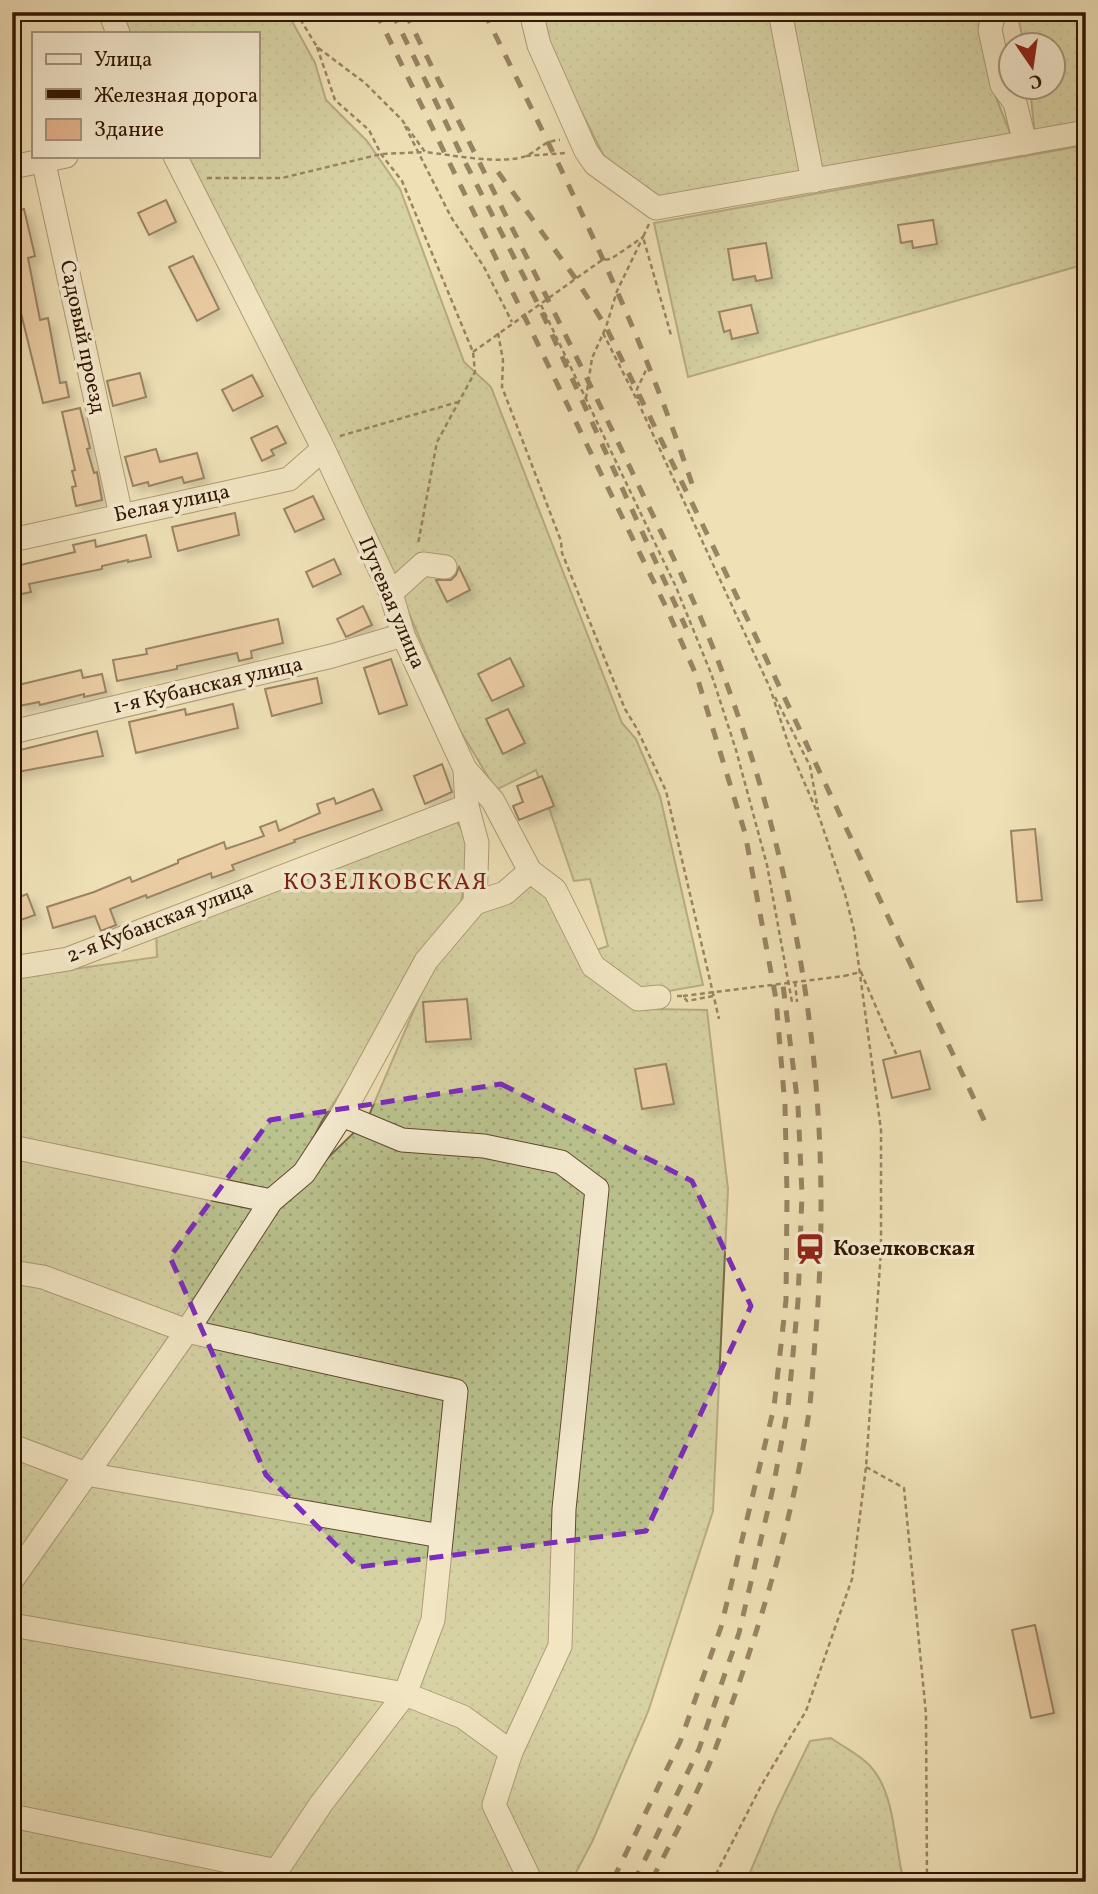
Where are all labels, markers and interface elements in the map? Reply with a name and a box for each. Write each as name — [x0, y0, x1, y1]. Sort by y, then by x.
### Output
legend — [32, 32, 259, 158]
north arrow — [996, 32, 1066, 102]
text: Улица — [94, 46, 152, 75]
text: С — [1026, 67, 1044, 95]
text: Железная дорога — [94, 82, 258, 111]
text: Здание — [94, 116, 164, 145]
street label: Садовый проезд — [52, 258, 112, 416]
street label: Белая улица — [111, 478, 233, 530]
street label: Путевая улица — [350, 532, 432, 674]
street label: 1-я Кубанская улица — [110, 650, 306, 722]
district label: КОЗЕЛКОВСКАЯ — [283, 867, 489, 899]
street label: 2-я Кубанская улица — [63, 873, 257, 971]
station icon: Козелковская — [793, 1232, 827, 1266]
place label: Козелковская — [833, 1235, 975, 1264]

